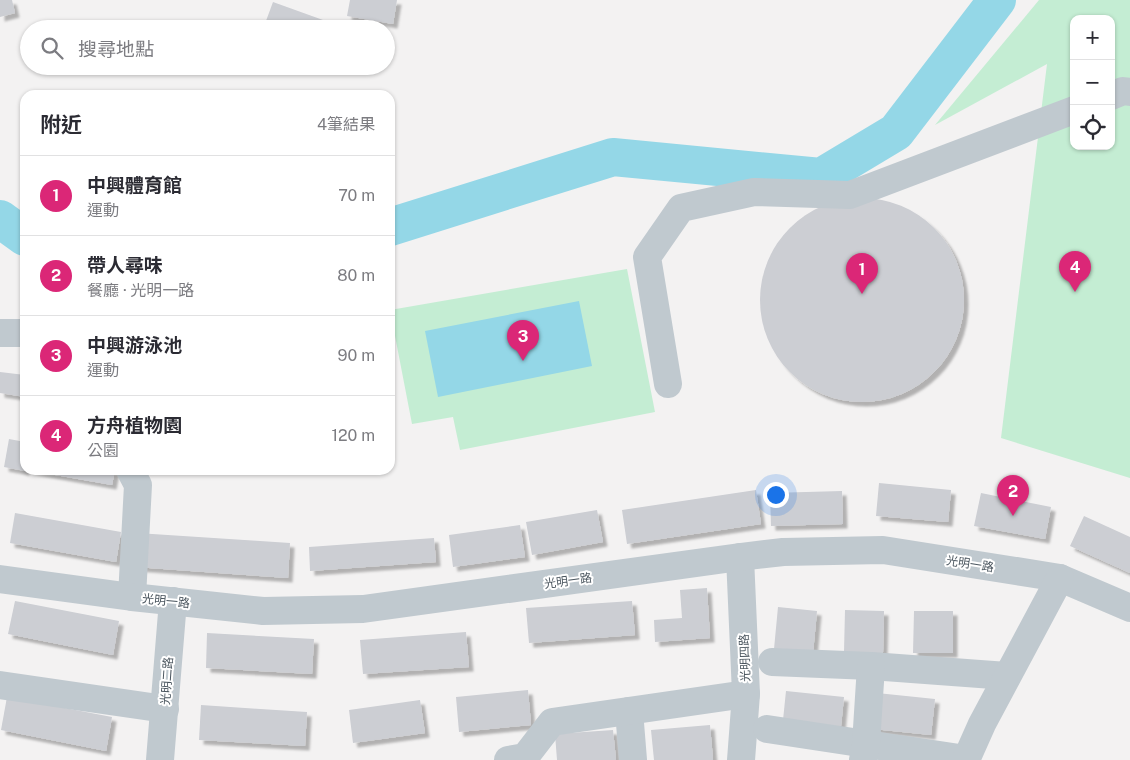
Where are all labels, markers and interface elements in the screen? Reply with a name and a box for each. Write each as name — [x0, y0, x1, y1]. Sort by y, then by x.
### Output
map controls — [1070, 15, 1115, 150]
button: + — [1070, 15, 1115, 60]
search box — [20, 20, 395, 75]
icon: search — [38, 34, 66, 62]
text: 搜尋地點 — [78, 38, 154, 60]
button: − — [1070, 60, 1115, 105]
button: locate — [1070, 105, 1115, 150]
text: 附近 — [40, 112, 82, 137]
text: 4筆結果 — [317, 115, 375, 134]
text: 中興體育館 — [87, 174, 182, 196]
text: 1 — [53, 186, 59, 205]
text: 70 m — [338, 186, 375, 205]
text: 運動 — [87, 201, 119, 220]
pin: 4 — [1059, 251, 1091, 292]
pin: 1 — [846, 253, 878, 294]
text: 帶人尋味 — [87, 254, 163, 276]
text: 2 — [51, 266, 61, 285]
text: 80 m — [337, 266, 375, 285]
text: 餐廳 · 光明一路 — [87, 281, 194, 300]
pin: 3 — [507, 320, 539, 361]
text: 中興游泳池 — [87, 334, 182, 356]
text: 3 — [51, 346, 61, 365]
text: 90 m — [338, 346, 375, 365]
text: 運動 — [87, 361, 119, 380]
text: 方舟植物園 — [87, 414, 182, 436]
text: 4 — [51, 426, 61, 445]
text: 120 m — [331, 426, 375, 445]
text: 公園 — [87, 441, 119, 460]
pin: 2 — [997, 475, 1029, 516]
your location — [763, 482, 789, 508]
street label: 光明一路 — [945, 553, 995, 575]
street label: 光明一路 — [543, 571, 593, 591]
street label: 光明一路 — [141, 592, 191, 610]
street label: 光明四路 — [737, 634, 753, 682]
street label: 光明二路 — [158, 657, 176, 705]

